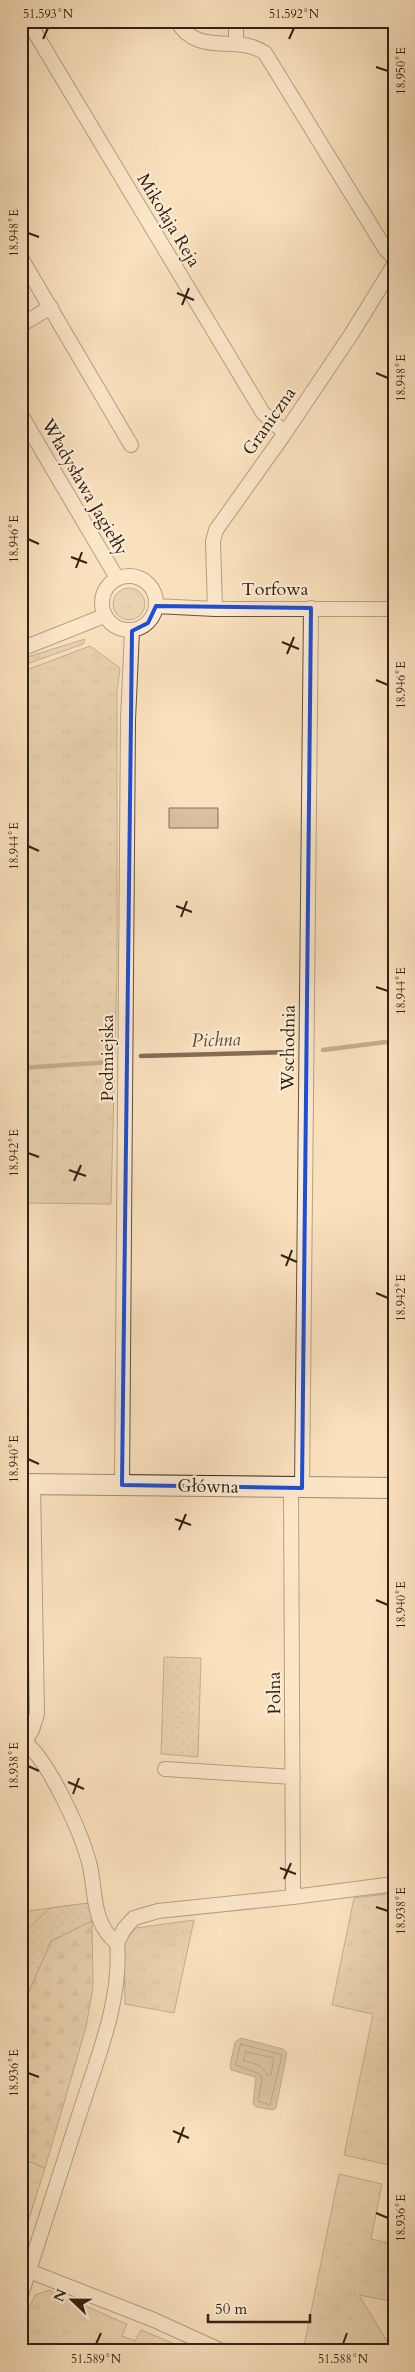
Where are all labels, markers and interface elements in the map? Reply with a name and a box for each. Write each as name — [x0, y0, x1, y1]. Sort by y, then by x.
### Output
text: 51.593°N — [23, 6, 74, 22]
text: 51.592°N — [269, 6, 320, 22]
text: 18.950°E — [393, 47, 409, 95]
street label: Mikołaja Reja — [131, 169, 207, 272]
text: 18.948°E — [6, 209, 22, 257]
text: 18.948°E — [393, 354, 409, 402]
street label: Graniczna — [237, 382, 302, 460]
street label: Władysława Jagiełły — [35, 413, 134, 561]
text: 18.946°E — [6, 515, 22, 563]
street label: Torfowa — [242, 577, 309, 602]
text: 18.946°E — [393, 661, 409, 709]
text: 18.944°E — [6, 822, 22, 870]
text: 18.944°E — [393, 967, 409, 1015]
street label: Wschodnia — [275, 1004, 302, 1092]
street label: Podmiejska — [95, 1014, 120, 1101]
water label: Pichna — [191, 1026, 242, 1054]
text: 18.942°E — [6, 1129, 22, 1177]
text: 18.942°E — [393, 1274, 409, 1322]
text: 18.940°E — [6, 1435, 22, 1483]
street label: Główna — [177, 1473, 239, 1500]
text: 18.940°E — [393, 1581, 409, 1629]
street label: Polna — [262, 1671, 287, 1715]
text: 18.938°E — [6, 1742, 22, 1790]
text: 18.938°E — [393, 1887, 409, 1935]
text: 18.936°E — [6, 2049, 22, 2097]
text: 18.936°E — [393, 2194, 409, 2242]
north arrow — [48, 2274, 98, 2324]
text: N — [49, 2286, 71, 2305]
scale bar — [208, 2292, 310, 2324]
text: 50 m — [215, 2299, 247, 2319]
text: 51.589°N — [71, 2351, 122, 2367]
text: 51.588°N — [318, 2351, 369, 2367]

